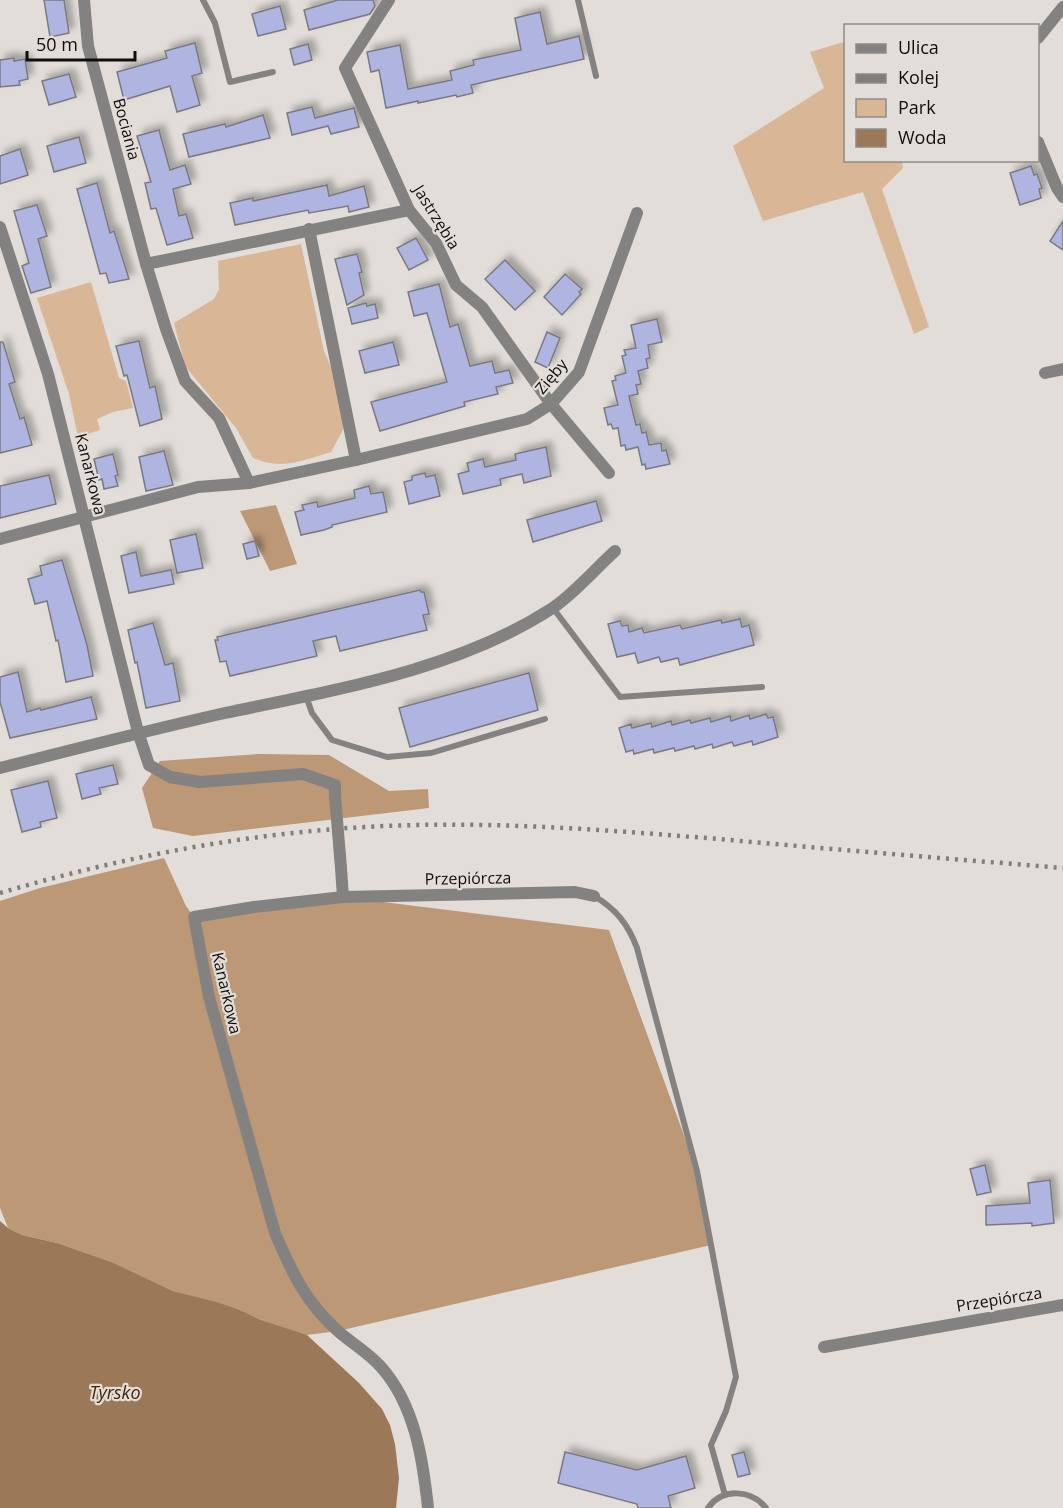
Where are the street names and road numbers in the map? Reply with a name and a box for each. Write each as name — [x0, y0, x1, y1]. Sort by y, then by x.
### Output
street label: Bociania — [108, 96, 146, 162]
street label: Jastrzębia — [407, 179, 465, 253]
street label: Zięby — [530, 353, 573, 398]
street label: Kanarkowa — [70, 431, 112, 517]
street label: Przepiórcza — [424, 866, 512, 890]
street label: Kanarkowa — [207, 950, 247, 1036]
street label: Przepiórcza — [954, 1281, 1044, 1317]

